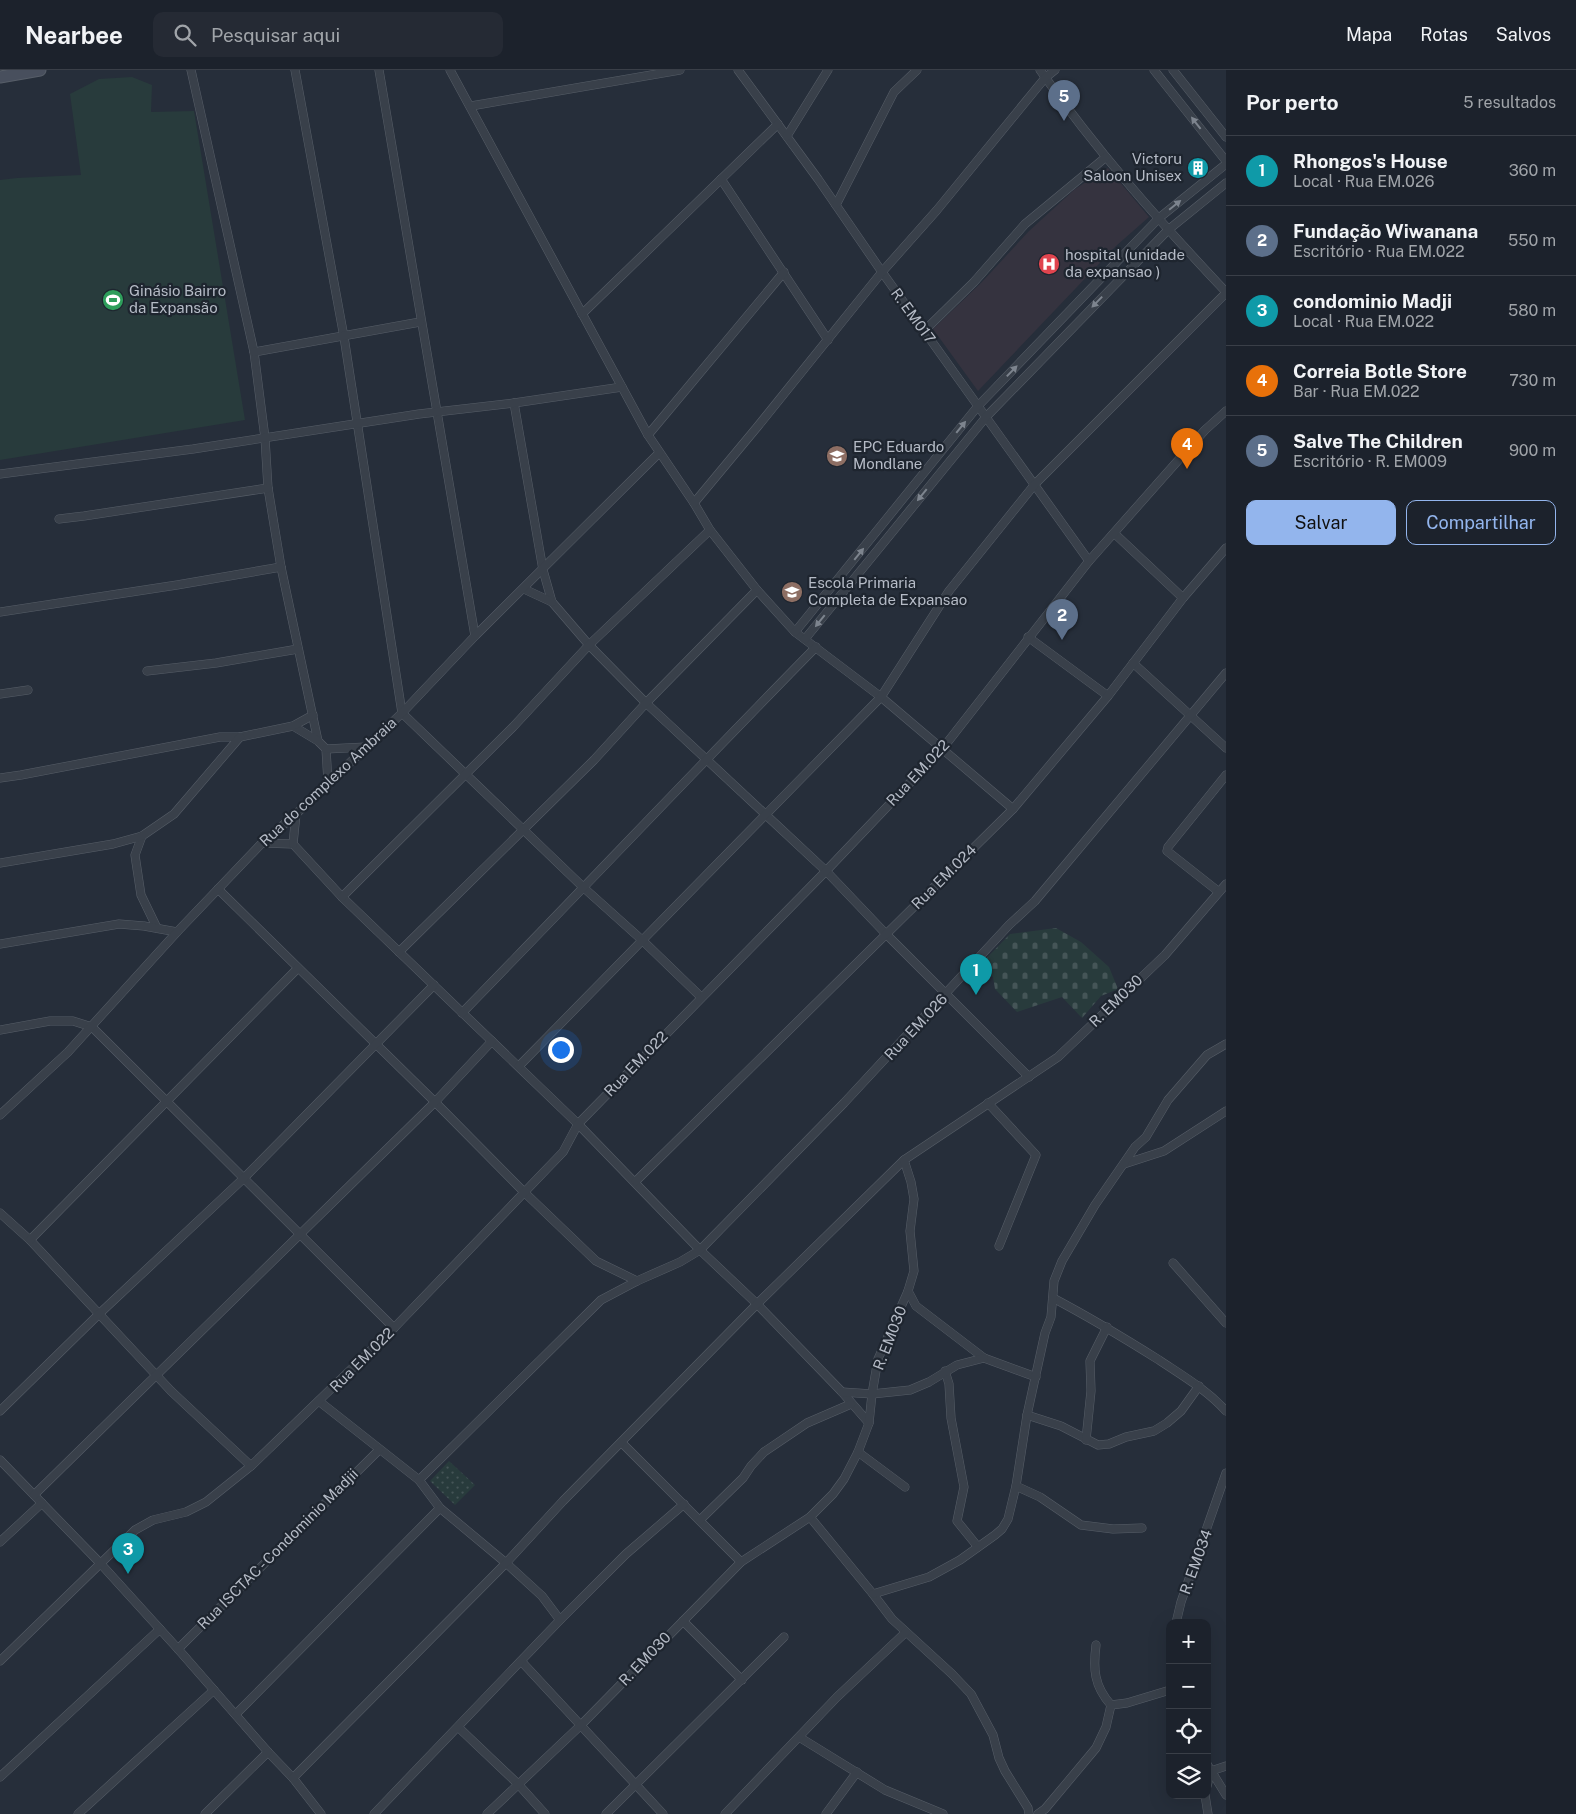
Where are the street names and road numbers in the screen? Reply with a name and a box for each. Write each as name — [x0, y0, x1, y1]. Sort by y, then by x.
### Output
street label: R. EM017 — [888, 285, 939, 347]
street label: Rua do complexo Ambraia — [256, 714, 399, 849]
street label: Rua EM.022 — [883, 736, 952, 809]
street label: Rua EM.024 — [908, 841, 979, 912]
street label: R. EM030 — [1086, 971, 1146, 1030]
street label: Rua EM.026 — [881, 990, 951, 1063]
street label: Rua EM.022 — [600, 1028, 671, 1100]
street label: R. EM030 — [870, 1303, 910, 1372]
street label: Rua EM.022 — [326, 1324, 397, 1395]
street label: Rua ISCTAC - Condominio Madjii — [194, 1465, 361, 1632]
street label: R. EM034 — [1176, 1527, 1215, 1597]
street label: R. EM030 — [615, 1629, 674, 1689]

